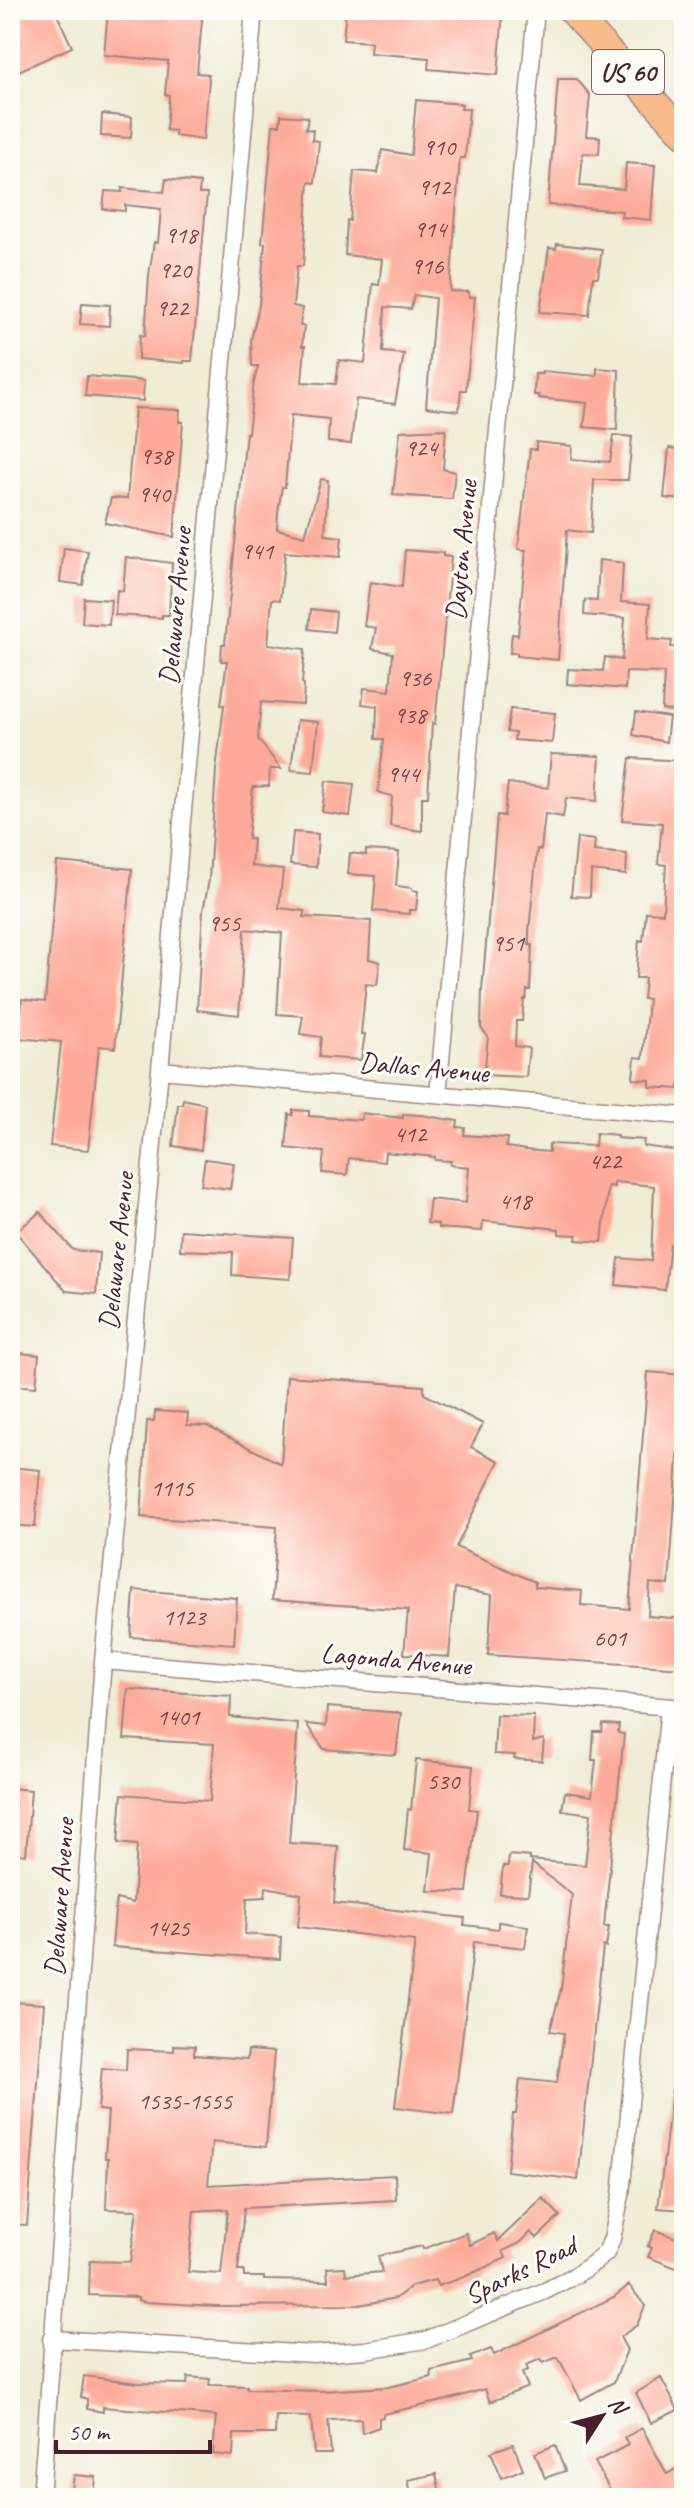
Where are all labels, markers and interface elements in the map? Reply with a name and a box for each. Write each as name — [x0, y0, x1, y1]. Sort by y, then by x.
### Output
road number: US 60 — [592, 50, 664, 94]
house number: 910 — [423, 132, 457, 162]
house number: 912 — [418, 172, 452, 202]
house number: 914 — [414, 214, 448, 244]
house number: 918 — [165, 220, 199, 250]
house number: 916 — [411, 251, 444, 281]
house number: 920 — [159, 255, 193, 285]
house number: 922 — [156, 293, 190, 323]
house number: 924 — [405, 433, 439, 463]
house number: 938 — [140, 441, 174, 471]
street label: Dayton Avenue — [437, 477, 485, 621]
house number: 940 — [138, 479, 172, 509]
street label: Delaware Avenue — [151, 524, 199, 686]
house number: 941 — [241, 536, 274, 566]
house number: 936 — [399, 663, 432, 693]
house number: 938 — [394, 700, 428, 730]
house number: 944 — [387, 759, 421, 789]
house number: 955 — [208, 908, 241, 938]
house number: 951 — [492, 928, 525, 958]
street label: Dallas Avenue — [358, 1044, 492, 1090]
house number: 412 — [394, 1119, 428, 1149]
house number: 422 — [589, 1146, 623, 1176]
street label: Delaware Avenue — [90, 1169, 142, 1331]
house number: 418 — [499, 1186, 533, 1216]
house number: 1115 — [150, 1473, 195, 1503]
house number: 1123 — [162, 1602, 208, 1632]
house number: 601 — [594, 1623, 627, 1653]
street label: Lagonda Avenue — [320, 1635, 474, 1683]
house number: 1401 — [156, 1702, 201, 1732]
house number: 530 — [427, 1766, 461, 1796]
street label: Delaware Avenue — [36, 1815, 82, 1977]
house number: 1425 — [146, 1913, 191, 1943]
house number: 1535-1555 — [138, 2086, 233, 2116]
street label: Sparks Road — [458, 2226, 585, 2312]
north arrow — [562, 2376, 642, 2456]
text: N — [602, 2391, 635, 2421]
scale bar — [56, 2404, 210, 2454]
text: 50 m — [68, 2417, 111, 2447]

